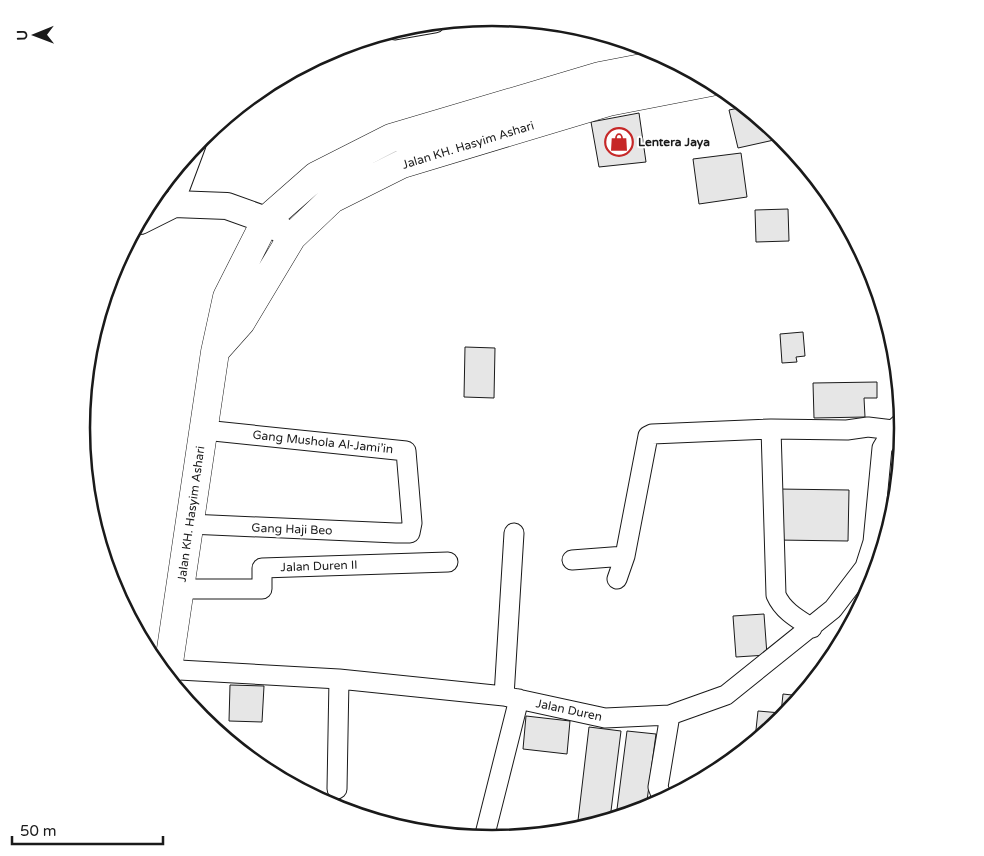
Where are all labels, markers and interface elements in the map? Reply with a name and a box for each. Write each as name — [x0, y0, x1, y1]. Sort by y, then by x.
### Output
north arrow — [10, 10, 60, 60]
text: U — [14, 30, 31, 41]
street label: Jalan KH. Hasyim Ashari — [400, 118, 536, 172]
shop icon: Lentera Jaya — [604, 127, 634, 157]
place label: Lentera Jaya — [638, 135, 710, 150]
street label: Gang Mushola Al-Jami’in — [252, 428, 394, 456]
street label: Jalan KH. Hasyim Ashari — [175, 445, 207, 583]
street label: Gang Haji Beo — [251, 521, 333, 537]
street label: Jalan Duren II — [280, 558, 358, 574]
street label: Jalan Duren — [535, 696, 603, 724]
scale bar — [12, 814, 164, 846]
text: 50 m — [20, 822, 57, 840]

